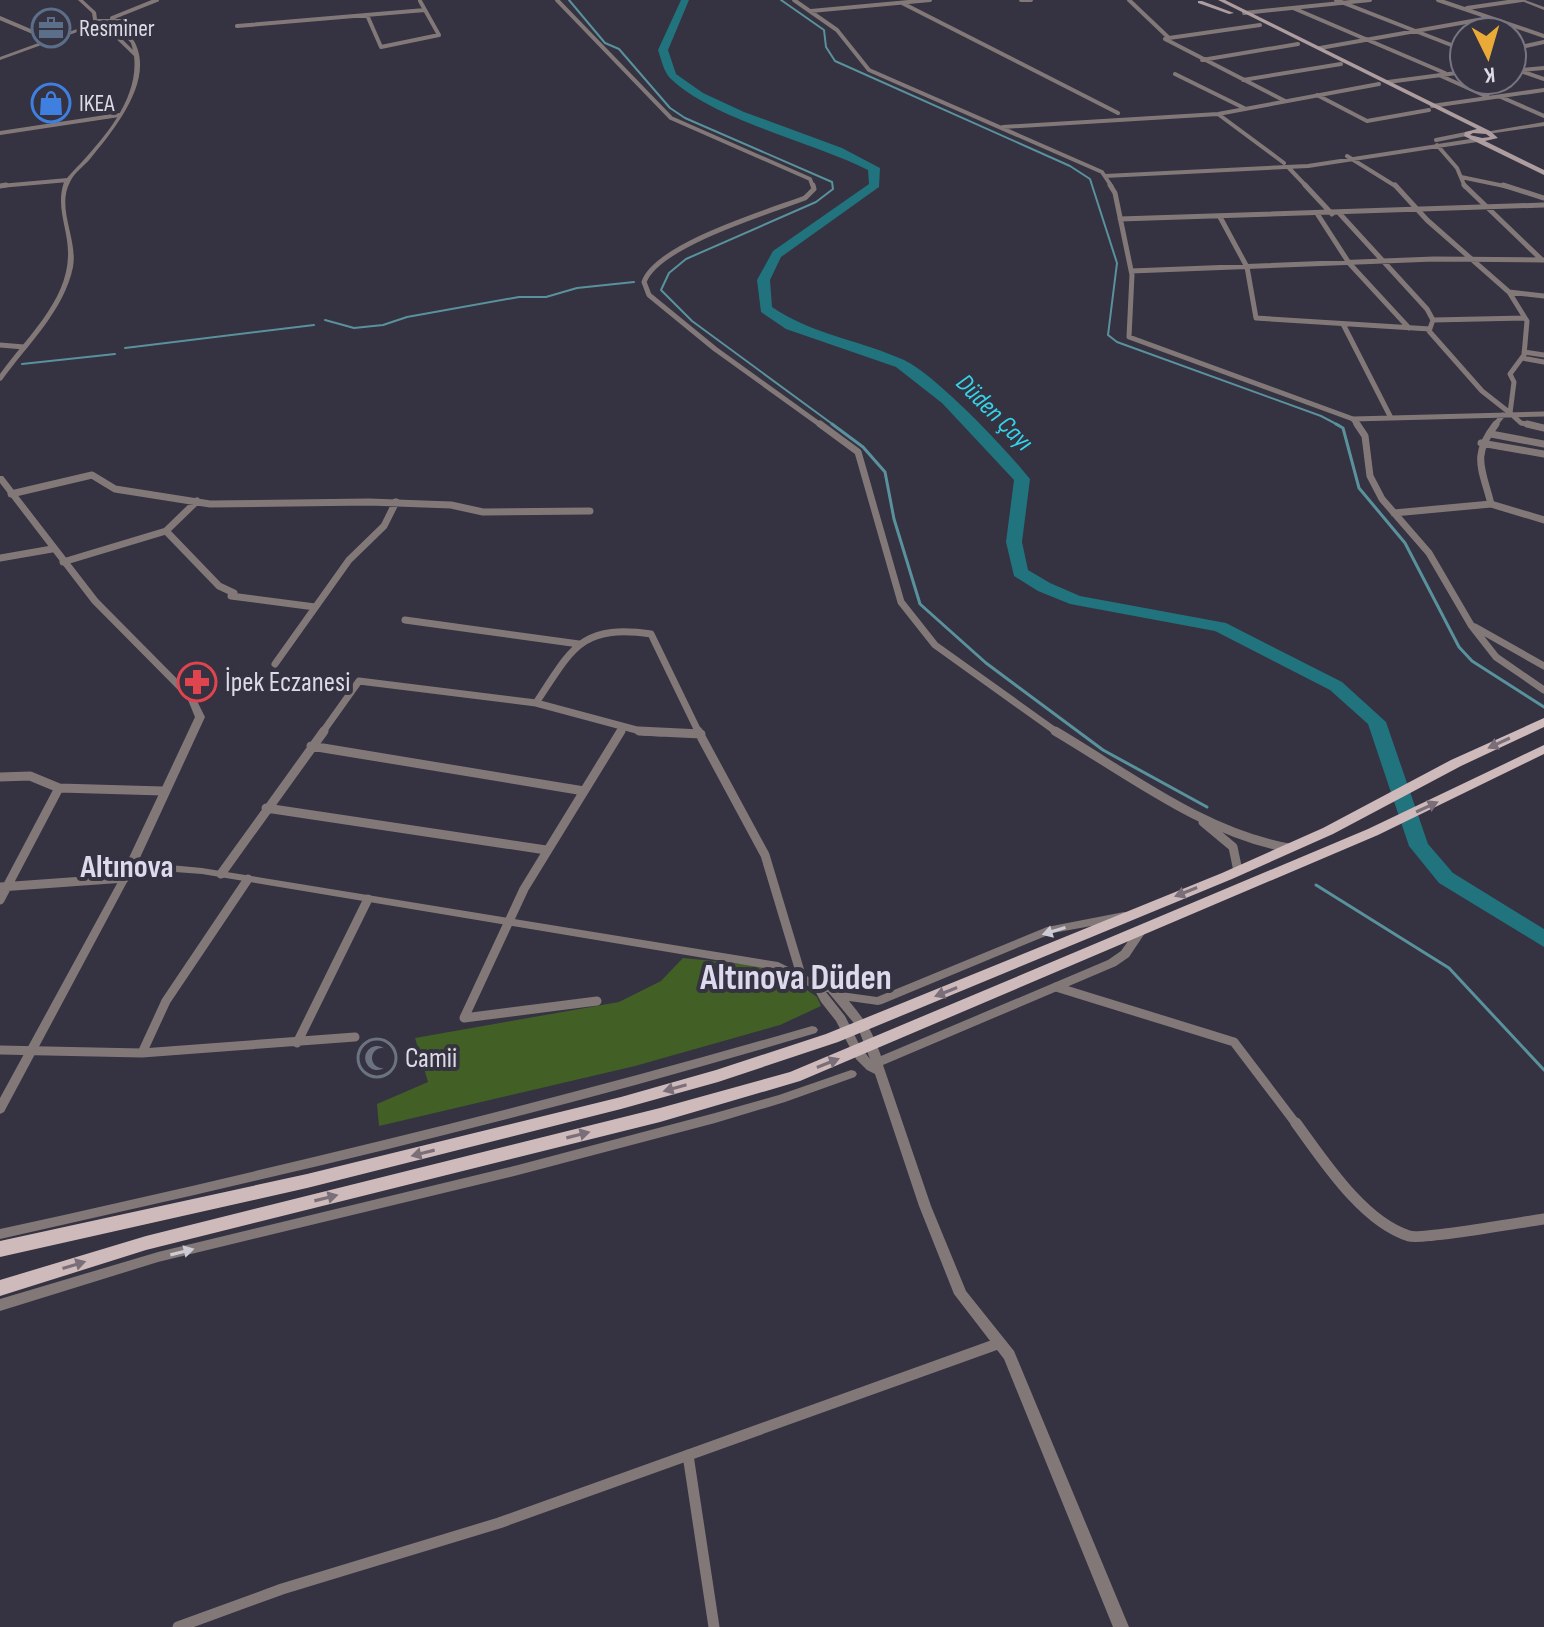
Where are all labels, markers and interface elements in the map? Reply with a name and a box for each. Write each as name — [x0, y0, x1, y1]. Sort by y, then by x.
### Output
office icon: Resminer — [30, 7, 72, 49]
place label: Resminer — [79, 14, 155, 43]
north arrow — [1448, 16, 1528, 96]
text: K — [1483, 61, 1496, 88]
shop icon: IKEA — [30, 82, 72, 124]
place label: IKEA — [79, 89, 115, 118]
water label: Düden Çayı — [949, 368, 1039, 458]
pharmacy icon: İpek Eczanesi — [176, 661, 218, 703]
place label: İpek Eczanesi — [225, 666, 350, 699]
one-way arrow — [1487, 736, 1511, 750]
one-way arrow — [1416, 800, 1439, 814]
district label: Altınova — [79, 848, 174, 887]
one-way arrow — [1174, 886, 1198, 899]
one-way arrow — [1042, 925, 1066, 938]
district label: Altınova Düden — [699, 957, 892, 1000]
one-way arrow — [934, 985, 958, 998]
mosque icon: Camii — [356, 1037, 398, 1079]
place label: Camii — [405, 1042, 457, 1075]
one-way arrow — [816, 1056, 840, 1069]
one-way arrow — [662, 1083, 687, 1095]
one-way arrow — [566, 1128, 591, 1141]
one-way arrow — [410, 1147, 435, 1159]
one-way arrow — [313, 1191, 338, 1203]
one-way arrow — [170, 1245, 195, 1257]
one-way arrow — [63, 1258, 87, 1270]

